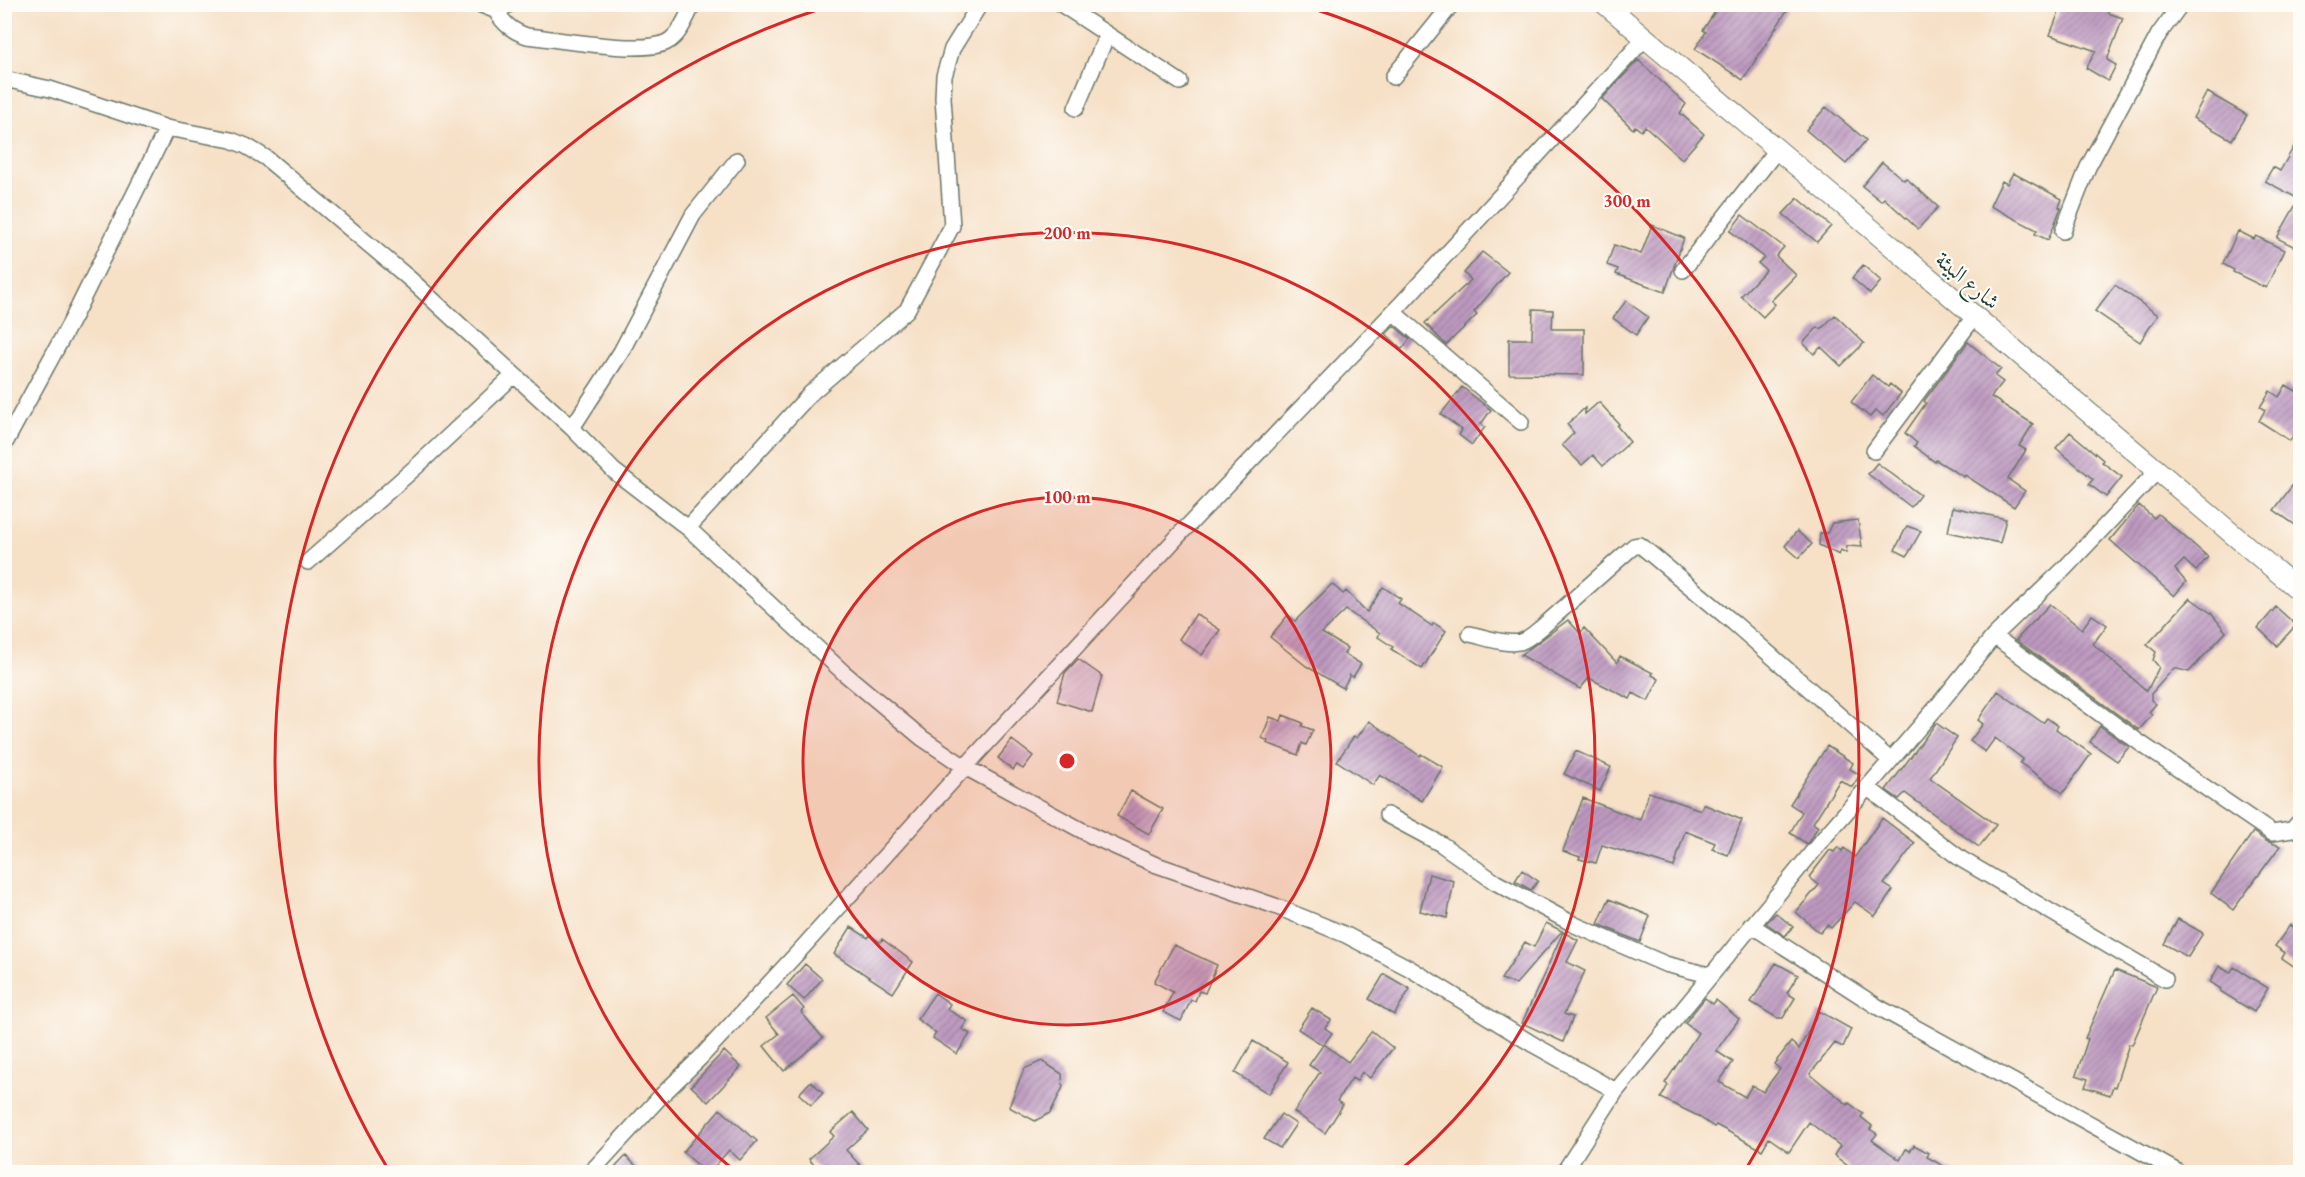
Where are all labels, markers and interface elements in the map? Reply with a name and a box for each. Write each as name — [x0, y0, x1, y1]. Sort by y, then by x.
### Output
text: 300 m — [1603, 189, 1651, 212]
text: 200 m — [1043, 221, 1091, 244]
street label: شارع البيئة — [1927, 245, 2006, 319]
text: 100 m — [1043, 485, 1091, 508]
centre of rings — [1057, 751, 1077, 771]

